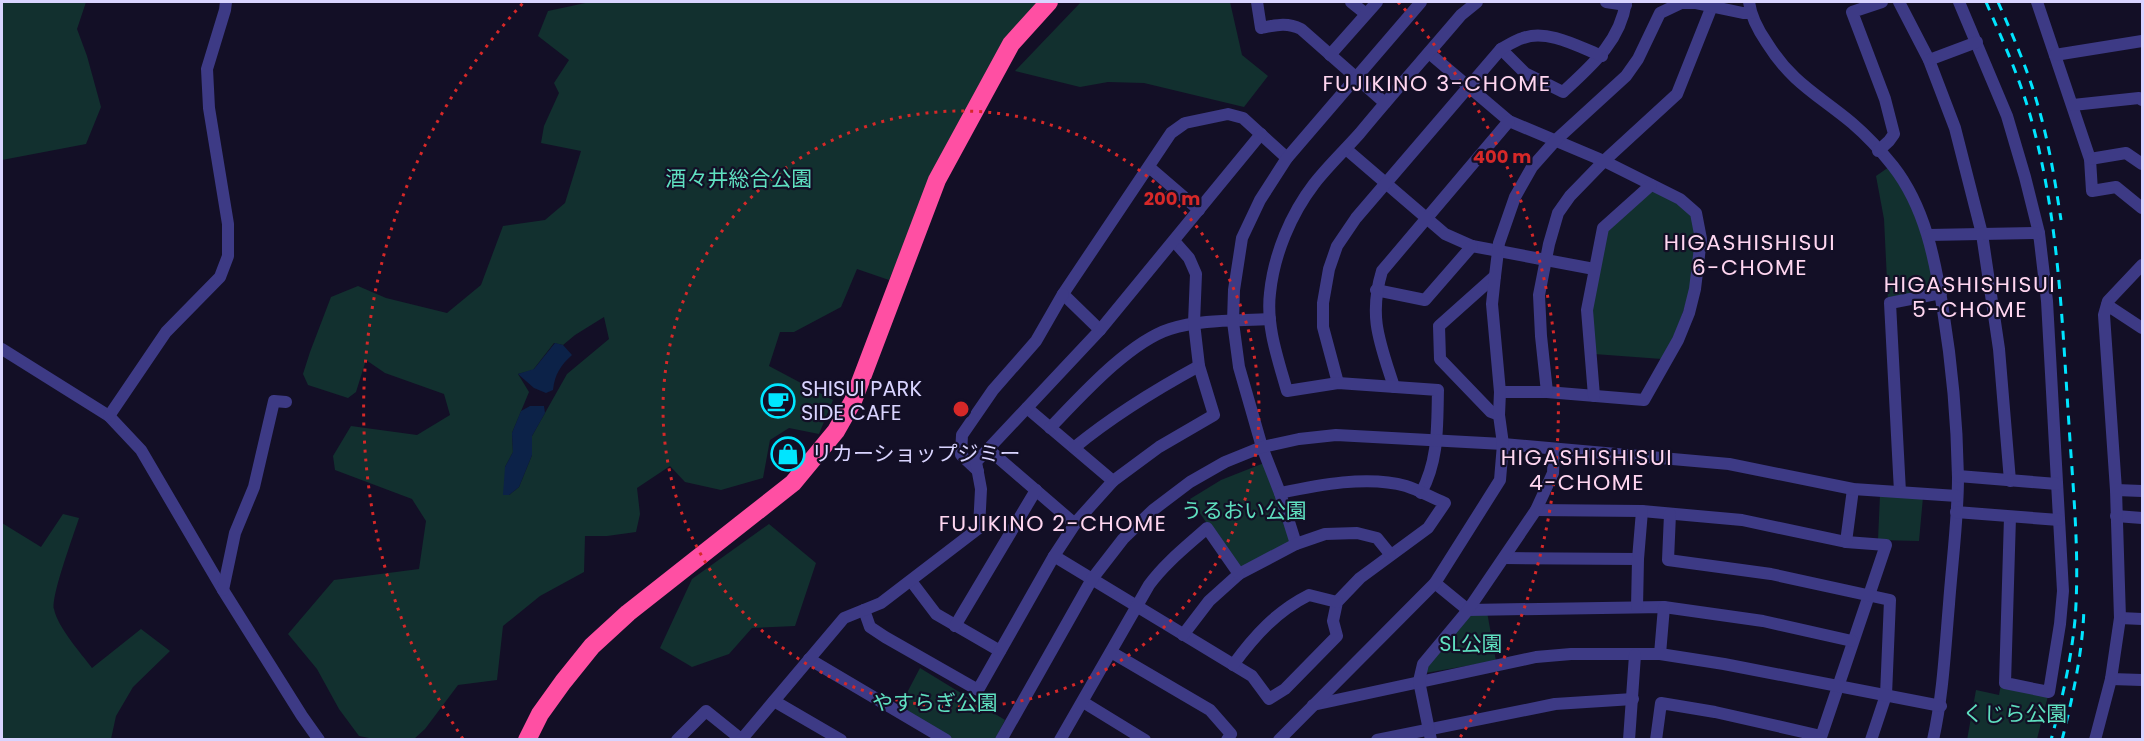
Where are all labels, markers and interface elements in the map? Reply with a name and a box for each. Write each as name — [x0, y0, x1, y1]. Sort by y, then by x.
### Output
district label: FUJIKINO 3-CHOME — [1322, 68, 1552, 99]
text: 400 m — [1473, 144, 1531, 169]
park label: 酒々井総合公園 — [666, 164, 813, 193]
text: 200 m — [1144, 186, 1200, 211]
district label: HIGASHISHISUI 6-CHOME — [1664, 227, 1836, 283]
district label: HIGASHISHISUI 5-CHOME — [1884, 269, 2056, 325]
place label: SHISUI PARK SIDE CAFE — [801, 374, 922, 427]
cafe icon: SHISUI PARK SIDE CAFE — [760, 383, 796, 419]
centre of rings — [951, 399, 971, 419]
shop icon: リカーショップジミー — [770, 436, 806, 472]
place label: リカーショップジミー — [811, 439, 1021, 468]
district label: HIGASHISHISUI 4-CHOME — [1501, 442, 1673, 498]
park label: うるおい公園 — [1181, 496, 1307, 525]
district label: FUJIKINO 2-CHOME — [939, 508, 1167, 539]
park label: SL公園 — [1439, 629, 1503, 658]
park label: やすらぎ公園 — [872, 688, 998, 717]
park label: くじら公園 — [1963, 699, 2068, 728]

